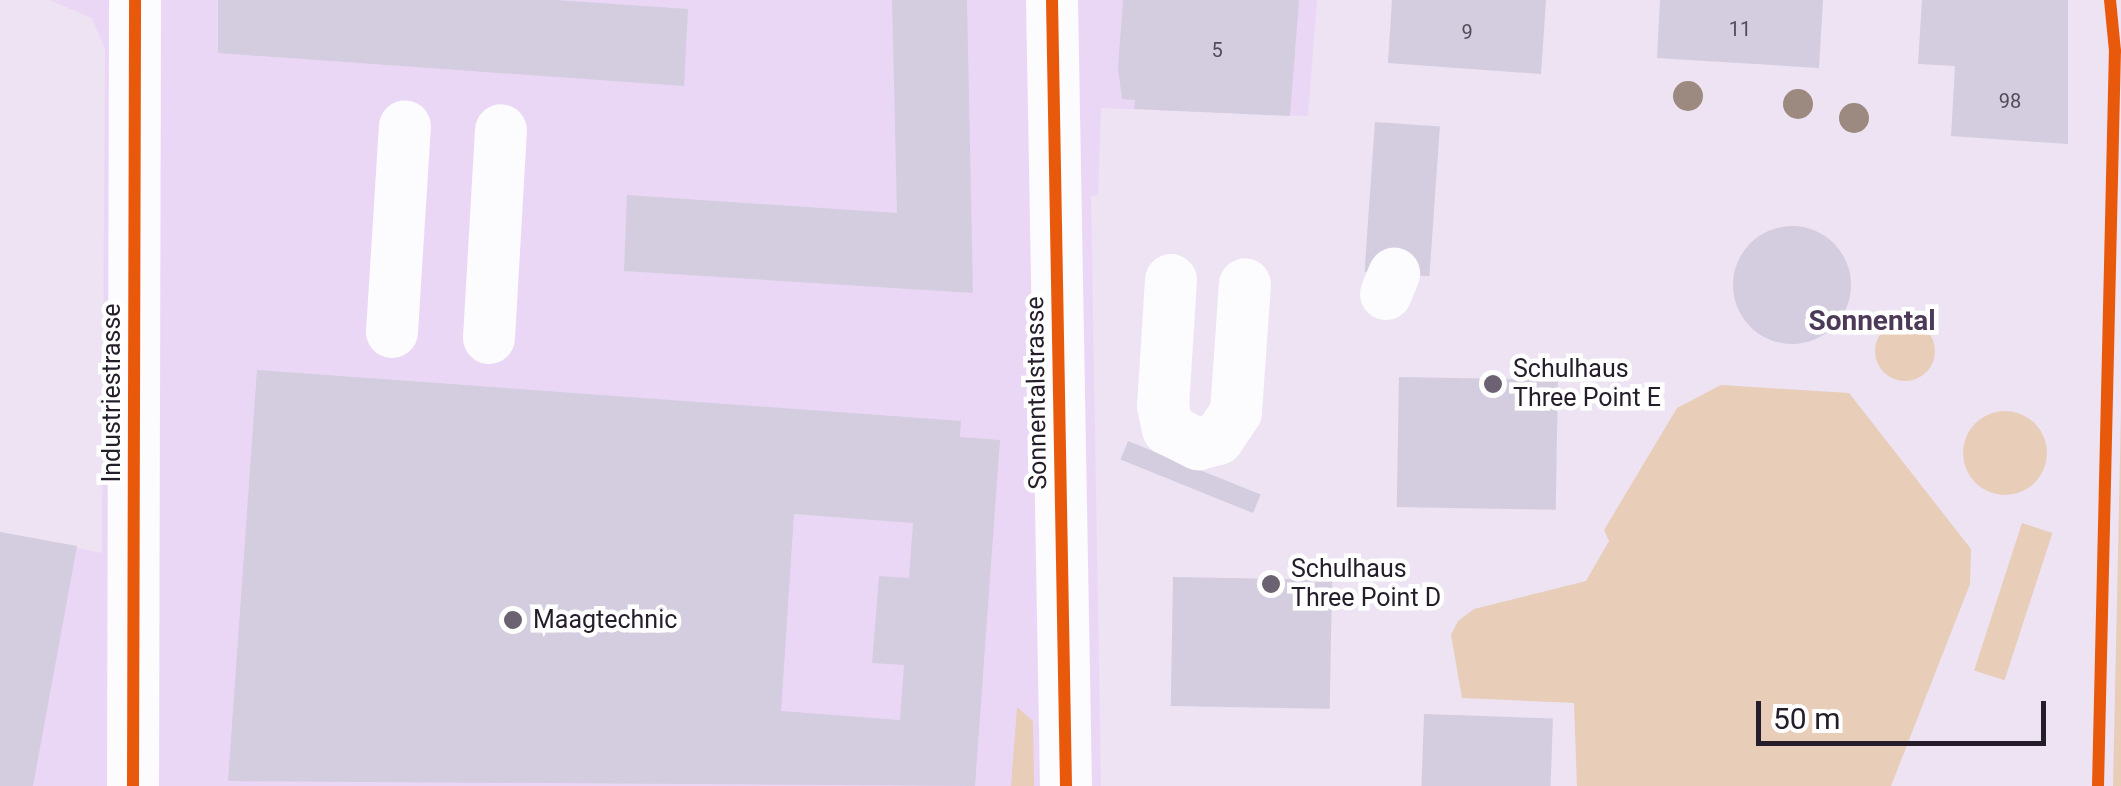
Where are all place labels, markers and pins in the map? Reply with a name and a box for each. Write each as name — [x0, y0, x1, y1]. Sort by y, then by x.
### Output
place label: Schulhaus Three Point E — [1513, 355, 1661, 414]
marker: Schulhaus Three Point E — [1482, 373, 1504, 395]
place label: Schulhaus Three Point D — [1291, 555, 1441, 614]
marker: Schulhaus Three Point D — [1260, 573, 1282, 595]
place label: Maagtechnic — [533, 605, 677, 635]
marker: Maagtechnic — [502, 609, 524, 631]

